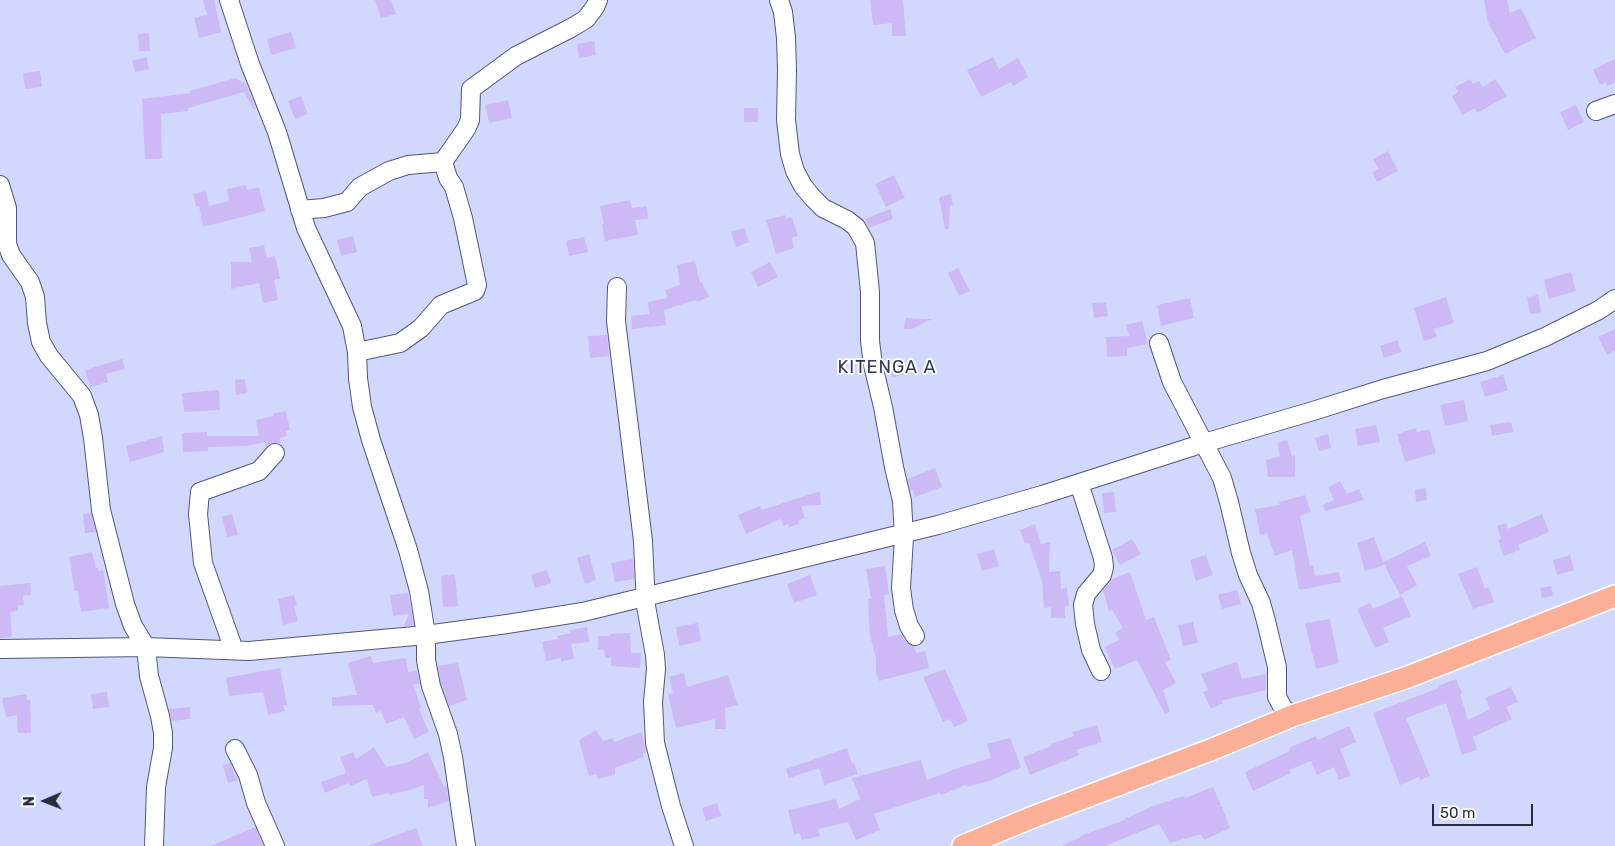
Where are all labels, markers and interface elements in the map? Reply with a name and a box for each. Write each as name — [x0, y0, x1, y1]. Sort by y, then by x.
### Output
district label: KITENGA A — [836, 357, 938, 379]
north arrow — [20, 776, 70, 826]
scale bar — [1435, 794, 1536, 826]
text: N — [21, 796, 38, 806]
text: 50 m — [1440, 804, 1475, 822]

